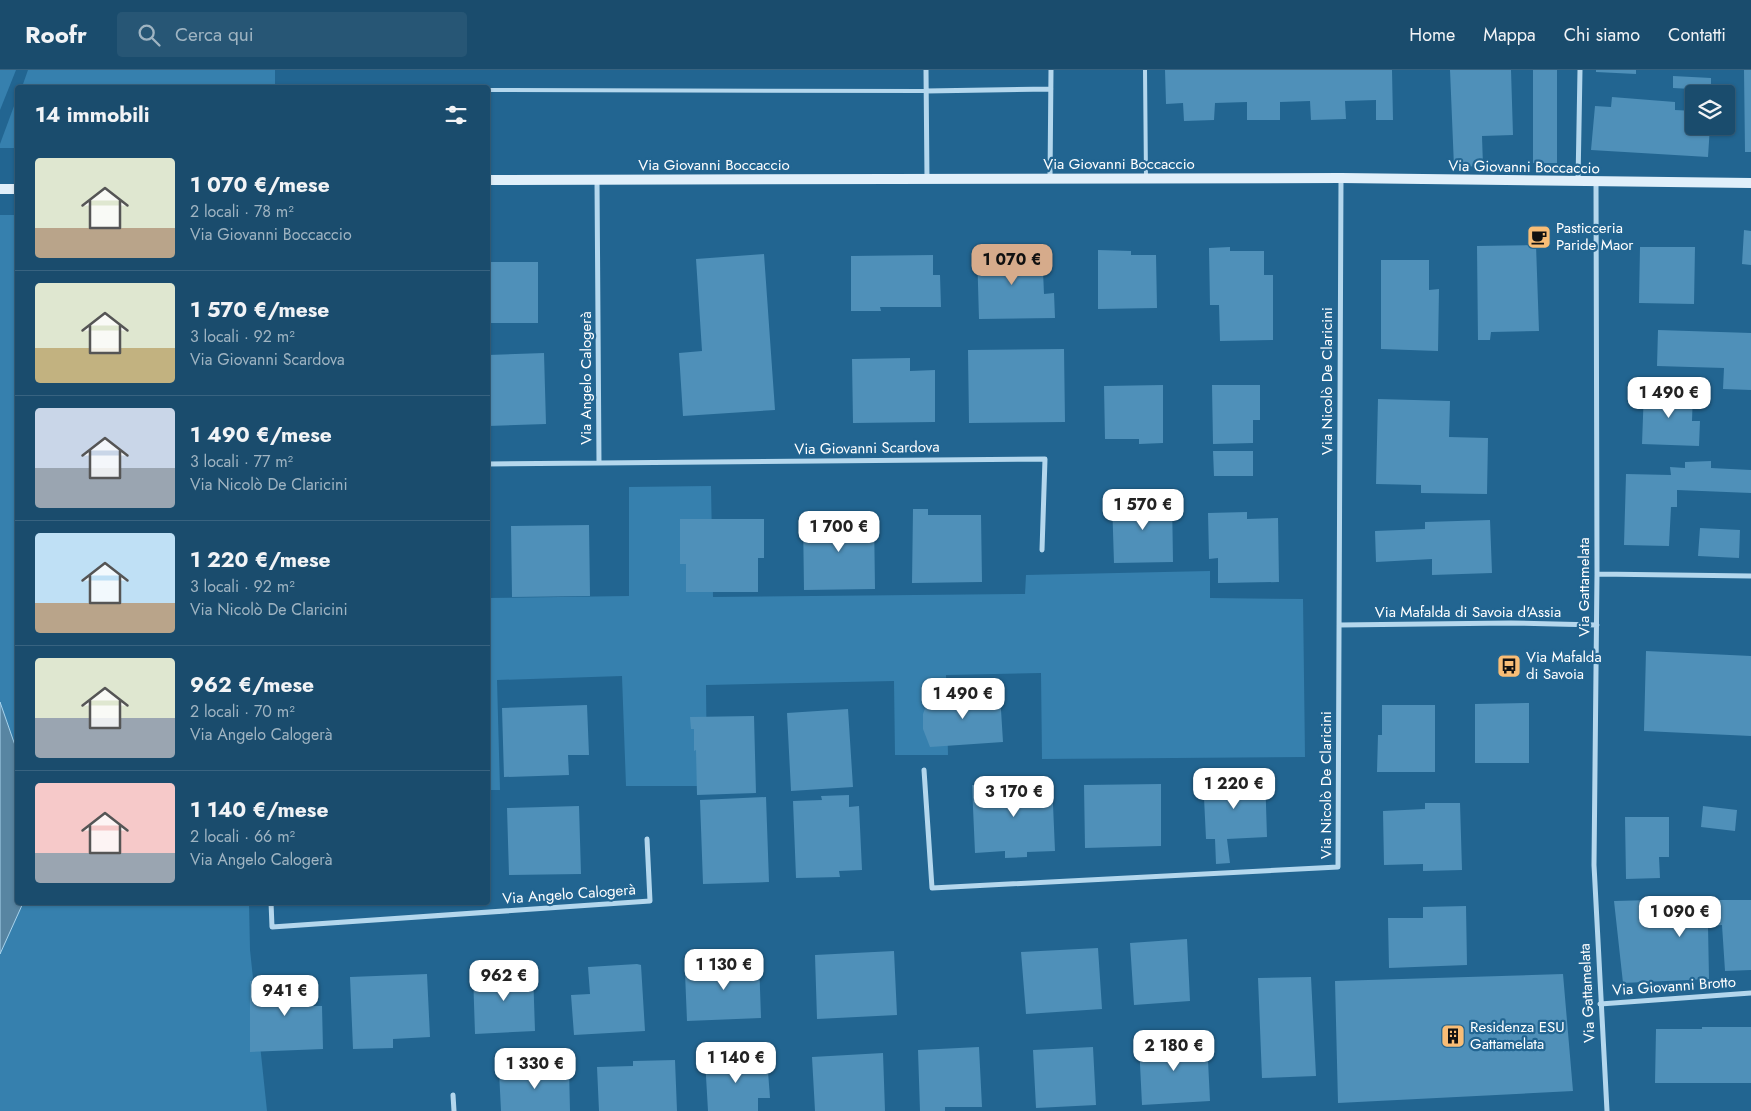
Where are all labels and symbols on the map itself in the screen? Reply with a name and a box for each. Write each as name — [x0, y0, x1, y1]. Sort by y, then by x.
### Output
street label: Via Giovanni Boccaccio — [1043, 153, 1195, 175]
street label: Via Giovanni Boccaccio — [638, 154, 790, 176]
street label: Via Giovanni Boccaccio — [1448, 155, 1600, 179]
place label: Pasticceria Paride Maor — [1556, 217, 1634, 256]
cafe icon: Pasticceria Paride Maor — [1526, 224, 1552, 250]
pin: 1 070 € — [966, 244, 1058, 286]
street label: Via Nicolò De Claricini — [1316, 307, 1338, 455]
street label: Via Angelo Calogerà — [575, 311, 597, 445]
pin: 1 490 € — [1623, 376, 1715, 419]
street label: Via Giovanni Scardova — [794, 436, 940, 460]
pin: 1 570 € — [1097, 488, 1189, 531]
pin: 1 700 € — [793, 510, 885, 553]
street label: Via Gattamelata — [1573, 537, 1595, 637]
street label: Via Mafalda di Savoia d'Assia — [1375, 601, 1561, 623]
place label: Via Mafalda di Savoia — [1526, 646, 1602, 685]
bus stop icon: Via Mafalda di Savoia — [1496, 653, 1522, 679]
pin: 1 490 € — [917, 678, 1009, 720]
street label: Via Nicolò De Claricini — [1315, 711, 1337, 859]
pin: 1 220 € — [1188, 768, 1280, 810]
pin: 3 170 € — [968, 776, 1060, 818]
street label: Via Angelo Calogerà — [502, 878, 636, 910]
pin: 1 090 € — [1634, 896, 1726, 938]
street label: Via Gattamelata — [1573, 943, 1601, 1043]
pin: 1 130 € — [678, 948, 770, 991]
pin: 962 € — [469, 960, 539, 1002]
street label: Via Giovanni Brotto — [1611, 971, 1737, 1001]
pin: 941 € — [250, 974, 320, 1017]
place label: Residenza ESU Gattamelata — [1470, 1016, 1565, 1055]
building icon: Residenza ESU Gattamelata — [1440, 1023, 1466, 1049]
pin: 2 180 € — [1128, 1030, 1220, 1072]
pin: 1 140 € — [690, 1042, 782, 1084]
pin: 1 330 € — [489, 1048, 581, 1090]

